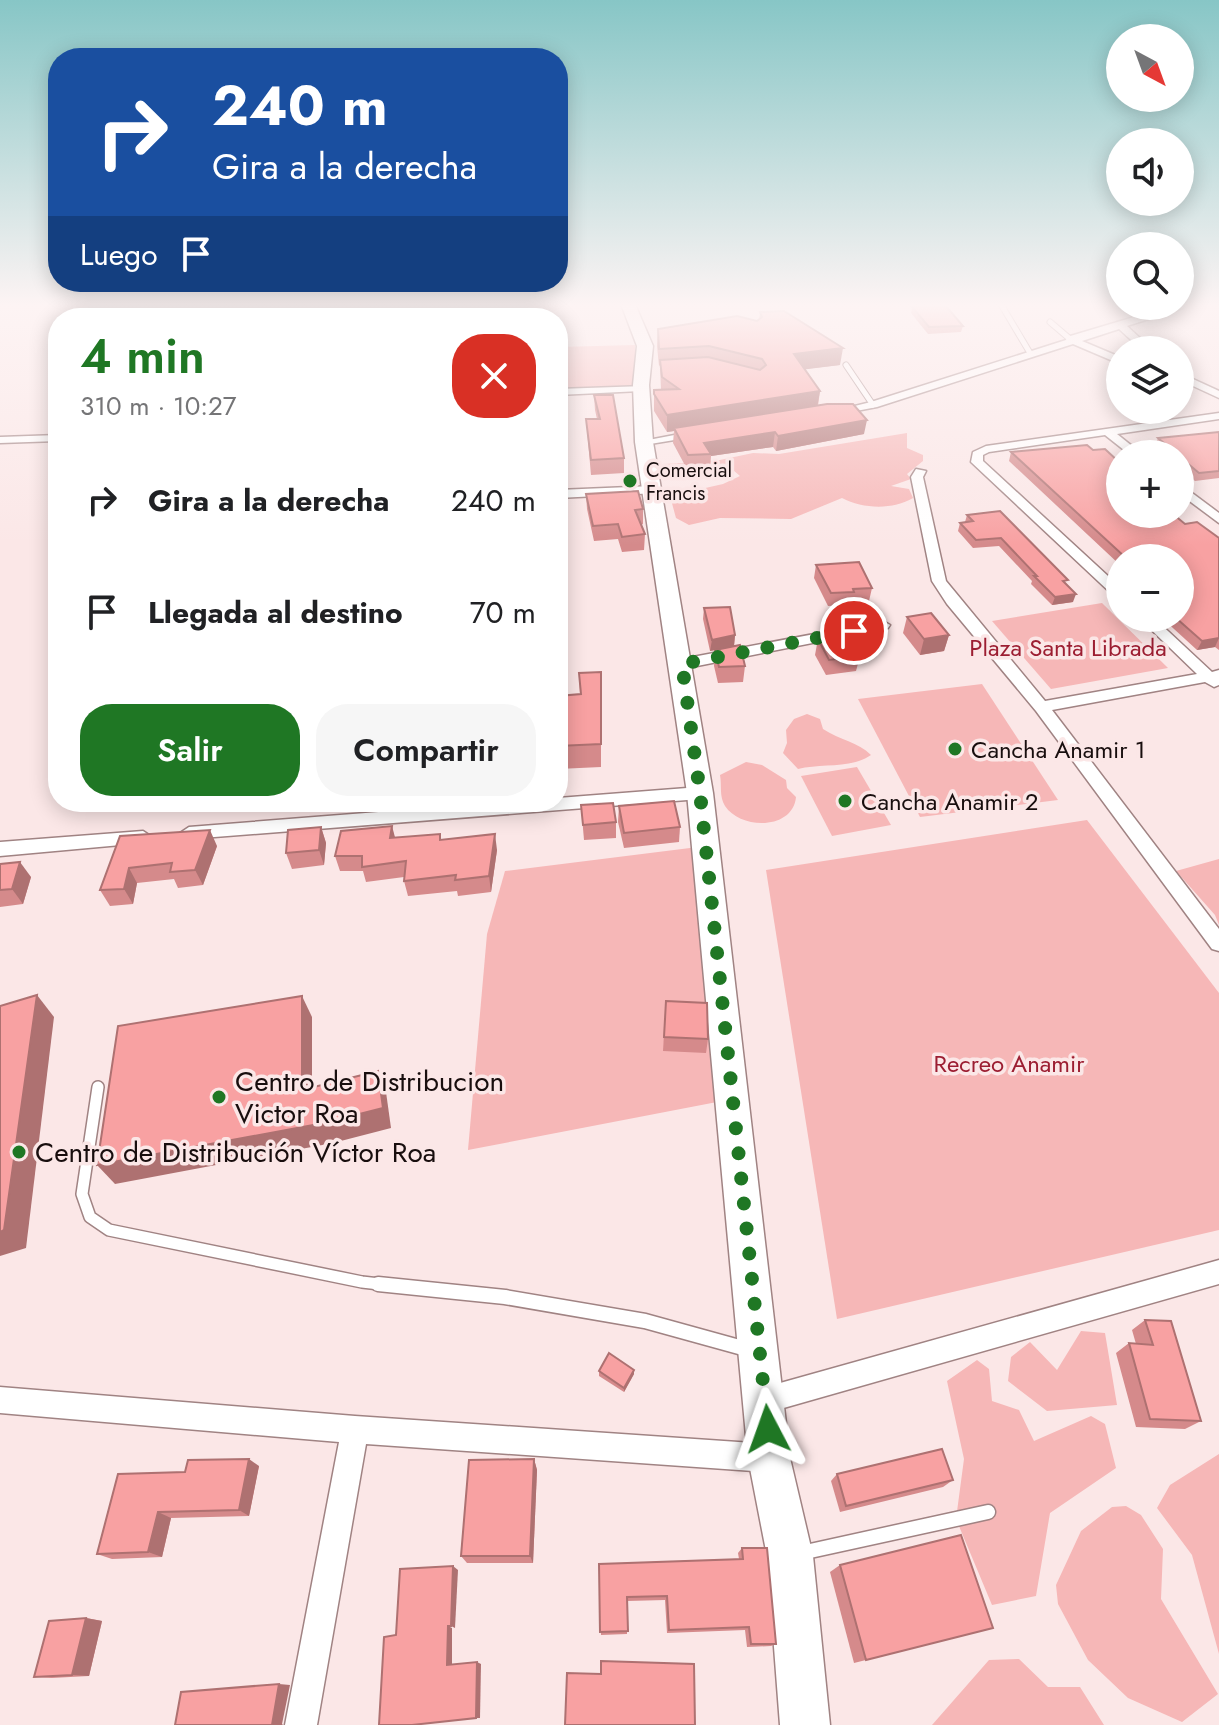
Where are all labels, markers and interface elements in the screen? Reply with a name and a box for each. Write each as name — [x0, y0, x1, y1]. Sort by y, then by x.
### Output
north arrow — [1106, 24, 1194, 112]
map controls — [1106, 24, 1194, 632]
text: 240 m — [212, 65, 388, 146]
icon: right — [80, 80, 184, 184]
button: sound — [1106, 128, 1194, 216]
text: Gira a la derecha — [212, 140, 477, 192]
icon: arrive — [174, 232, 218, 276]
button: search — [1106, 232, 1194, 320]
text: Luego — [80, 233, 158, 276]
text: 4 min — [80, 322, 205, 391]
button: close — [452, 334, 536, 418]
button: layers — [1106, 336, 1194, 424]
text: 310 m · 10:27 — [80, 387, 237, 425]
button: + — [1106, 440, 1194, 528]
place label: Comercial Francis — [646, 456, 732, 508]
marker: Comercial Francis — [621, 472, 639, 490]
icon: right — [80, 478, 124, 522]
text: Gira a la derecha — [148, 479, 389, 522]
text: 240 m — [451, 479, 536, 522]
button: − — [1106, 544, 1194, 632]
icon: arrive — [80, 590, 124, 634]
text: Llegada al destino — [148, 591, 403, 634]
text: 70 m — [470, 591, 536, 634]
pin — [820, 597, 888, 665]
icon: arrive — [832, 609, 876, 653]
park label: Plaza Santa Librada — [969, 630, 1167, 665]
button: Salir — [80, 704, 300, 796]
button: Compartir — [316, 704, 536, 796]
place label: Cancha Anamir 1 — [971, 732, 1146, 767]
marker: Cancha Anamir 1 — [946, 740, 964, 758]
place label: Cancha Anamir 2 — [861, 784, 1038, 819]
marker: Cancha Anamir 2 — [836, 792, 854, 810]
park label: Recreo Anamir — [934, 1046, 1085, 1081]
place label: Centro de Distribucion Victor Roa — [235, 1061, 504, 1134]
marker: Centro de Distribucion Victor Roa — [210, 1088, 228, 1106]
place label: Centro de Distribución Víctor Roa — [35, 1132, 436, 1173]
marker: Centro de Distribución Víctor Roa — [10, 1143, 28, 1161]
position arrow — [726, 1387, 810, 1471]

